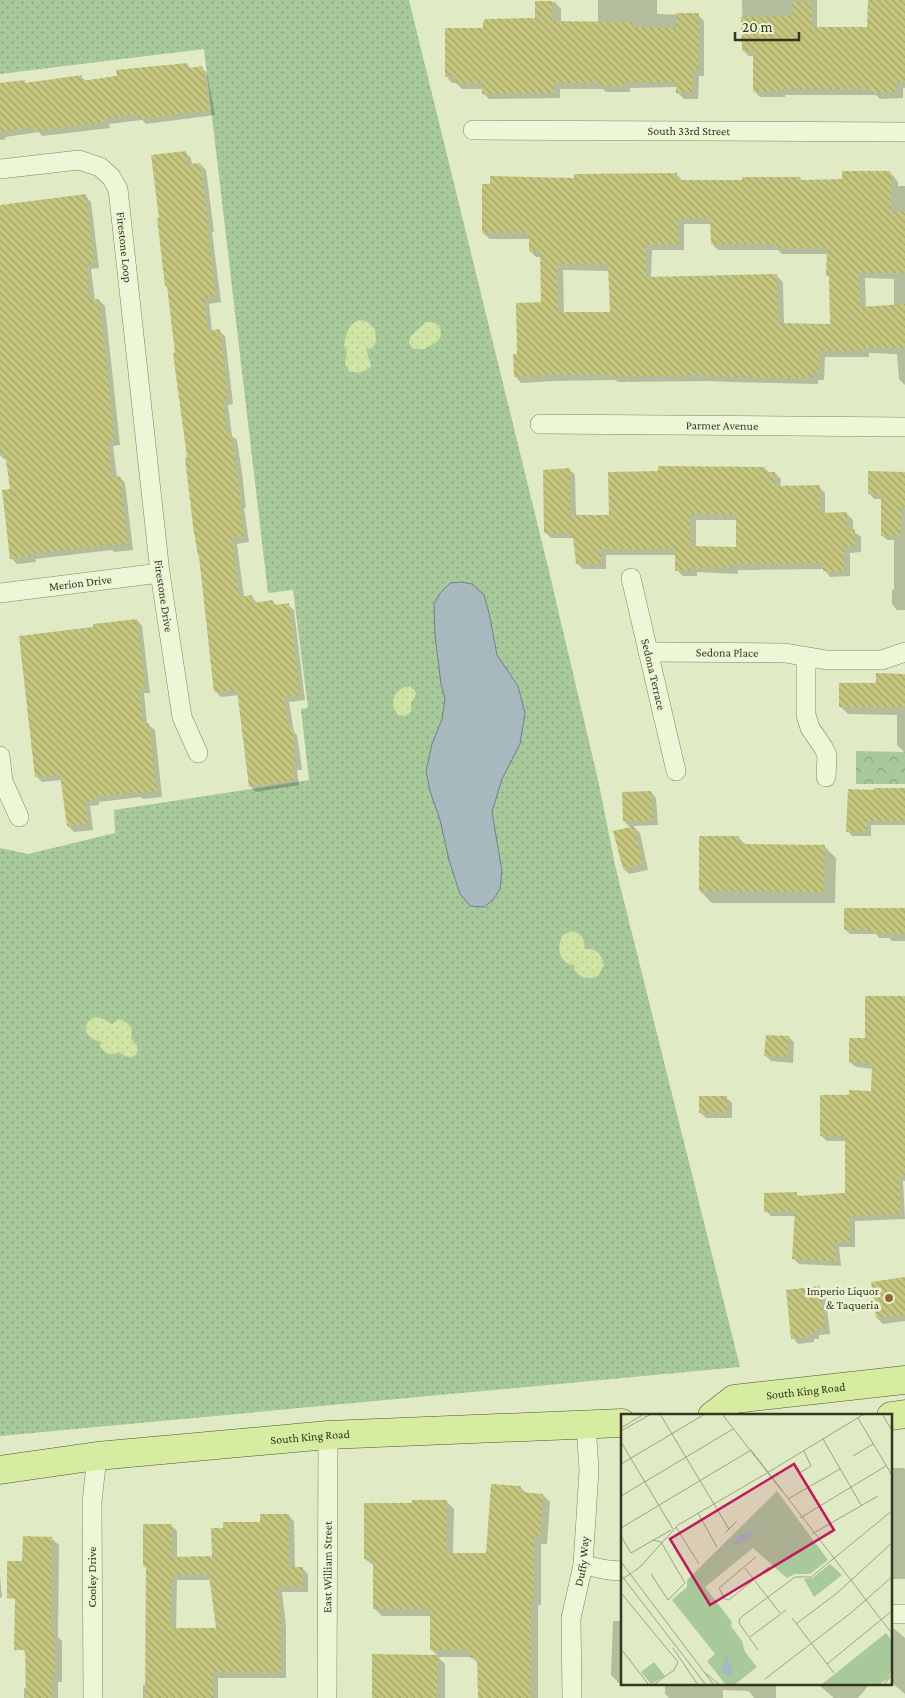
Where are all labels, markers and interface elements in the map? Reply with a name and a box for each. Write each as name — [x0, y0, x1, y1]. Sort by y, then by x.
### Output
scale bar — [735, 10, 799, 42]
text: 20 m — [742, 19, 773, 35]
street label: South 33rd Street — [648, 124, 731, 138]
street label: Firestone Loop — [114, 211, 135, 283]
street label: Parmer Avenue — [686, 418, 758, 433]
street label: Firestone Drive — [152, 559, 176, 633]
street label: Merion Drive — [48, 572, 113, 594]
street label: Sedona Terrace — [638, 637, 669, 711]
street label: Sedona Place — [696, 645, 758, 660]
place label: Imperio Liquor & Taqueria — [807, 1284, 880, 1312]
marker: Imperio Liquor & Taqueria — [883, 1292, 895, 1304]
street label: South King Road — [765, 1380, 847, 1402]
inset map — [621, 1414, 892, 1686]
street label: South King Road — [270, 1427, 351, 1447]
street label: East William Street — [320, 1520, 335, 1613]
street label: Duffy Way — [571, 1535, 592, 1588]
street label: Cooley Drive — [85, 1546, 99, 1608]

